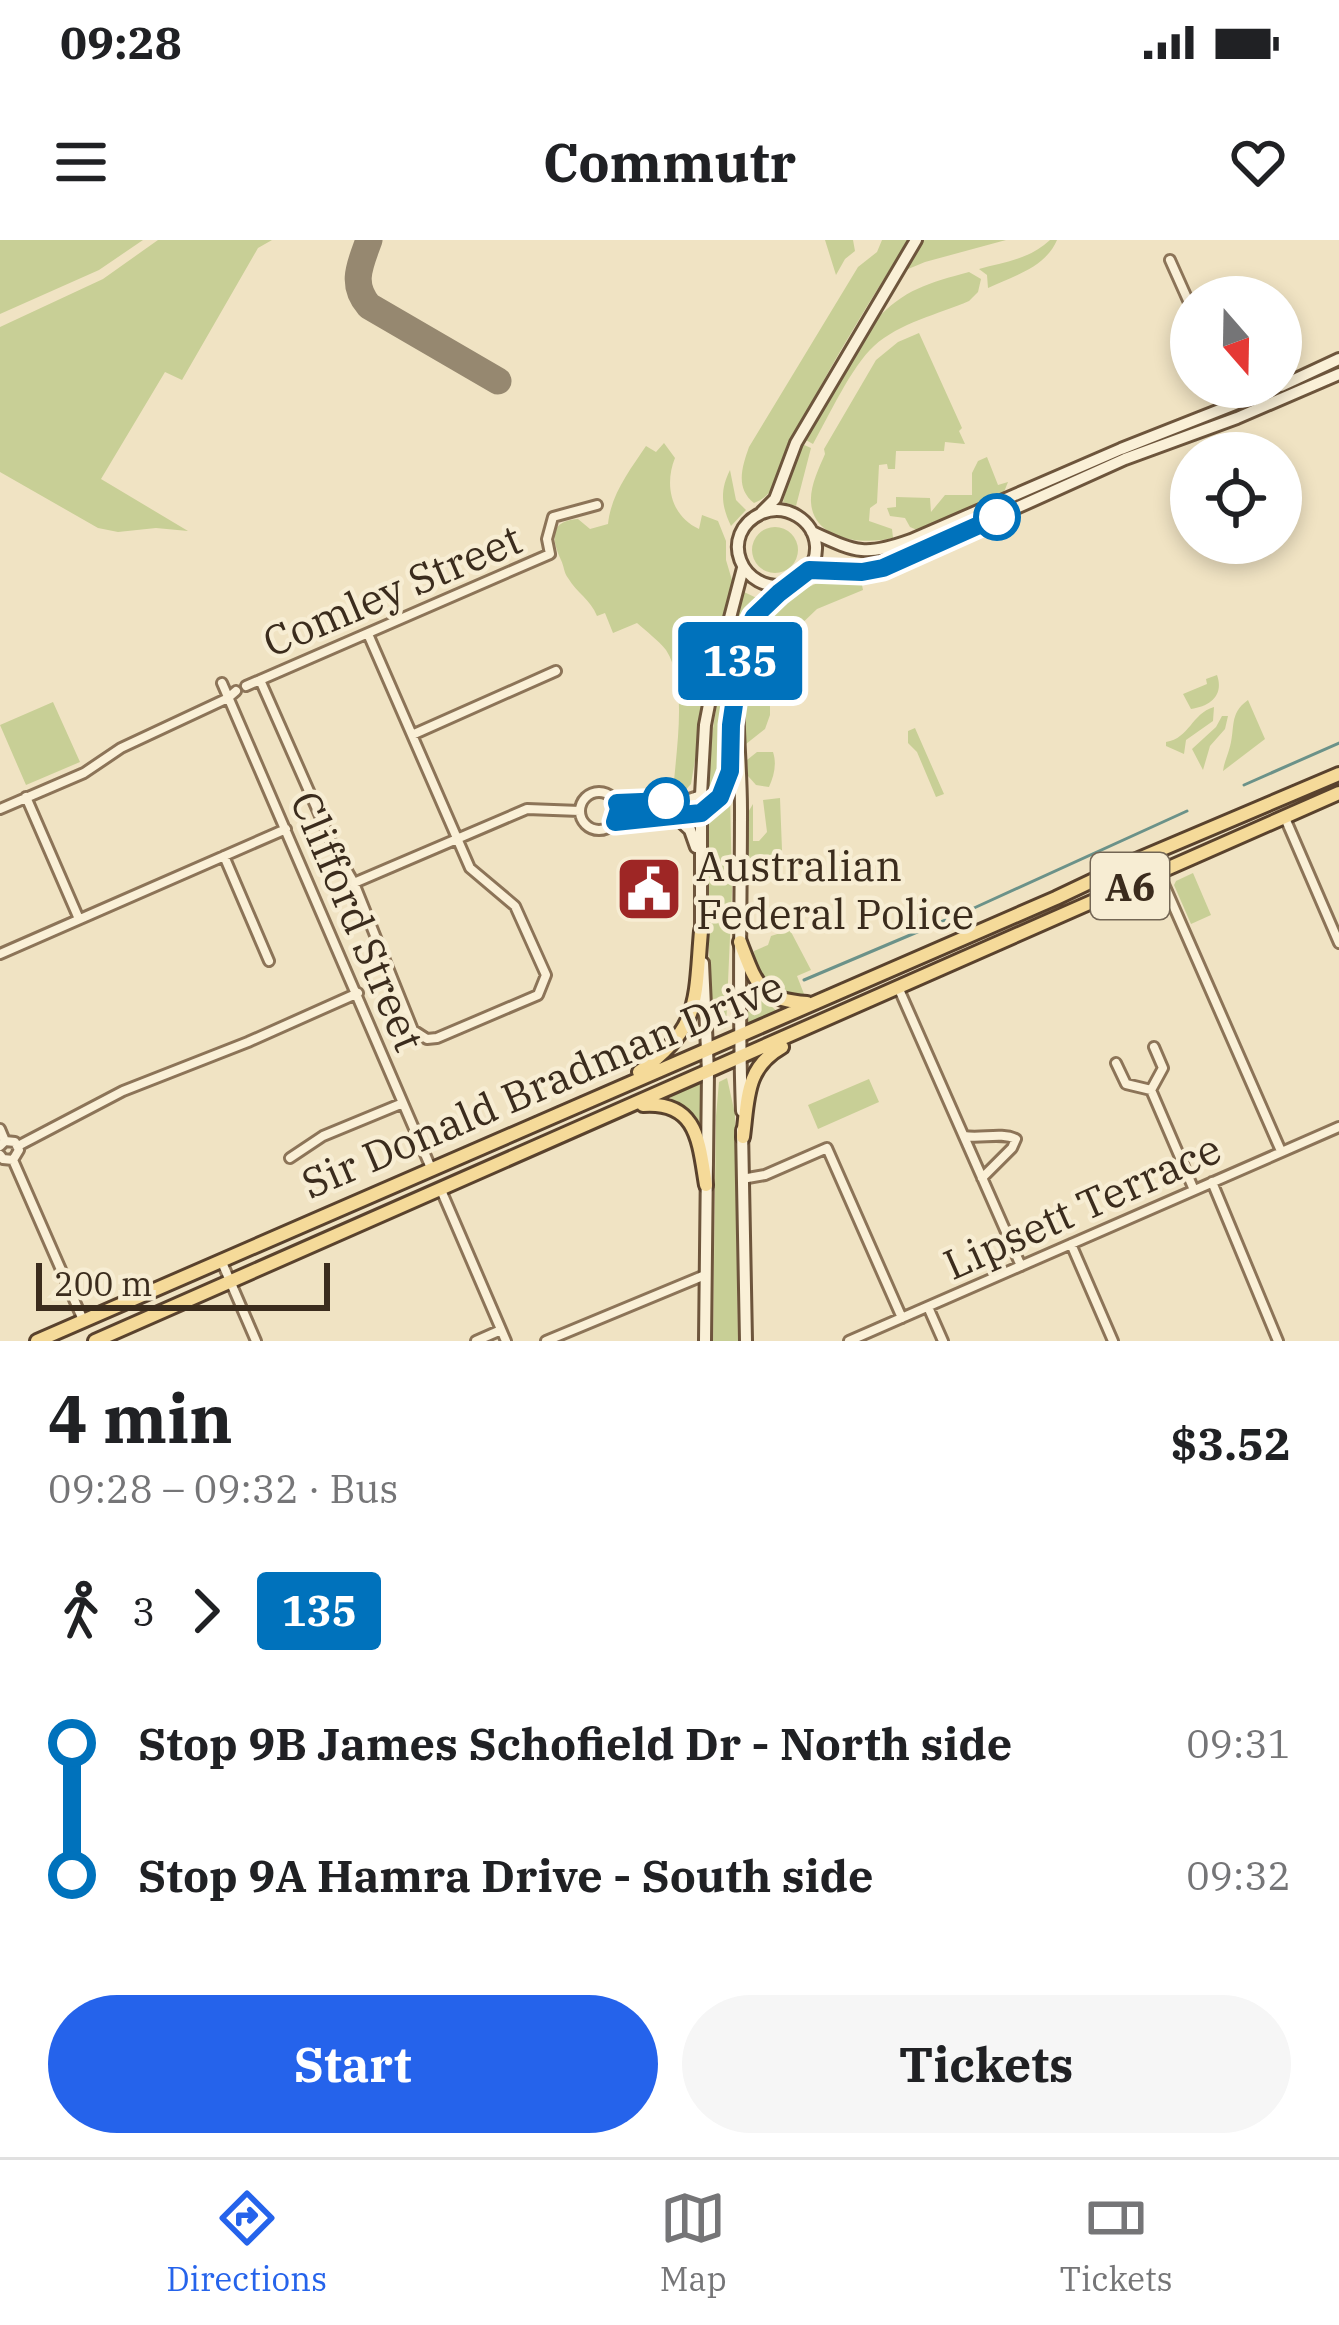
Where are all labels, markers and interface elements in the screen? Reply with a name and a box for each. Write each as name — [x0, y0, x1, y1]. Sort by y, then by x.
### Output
text: 09:28 — [60, 13, 182, 71]
text: Commutr — [543, 127, 796, 197]
icon: menu — [48, 129, 114, 195]
icon: heart — [1225, 129, 1291, 195]
north arrow — [1170, 276, 1302, 408]
map controls — [1170, 276, 1302, 564]
button: locate — [1170, 432, 1302, 564]
unlabelled marker — [975, 495, 1019, 539]
street label: Comley Street — [254, 511, 530, 669]
line badge: 135 — [671, 622, 809, 700]
text: 135 — [702, 633, 778, 688]
unlabelled marker — [644, 779, 688, 823]
street label: Clifford Street — [279, 783, 437, 1059]
place label: Australian Federal Police — [696, 838, 974, 941]
road number: A6 — [1091, 853, 1169, 919]
public building icon: Australian Federal Police — [614, 854, 684, 924]
street label: Sir Donald Bradman Drive — [293, 957, 791, 1211]
street label: Lipsett Terrace — [935, 1120, 1229, 1292]
scale bar — [36, 1257, 330, 1310]
text: 200 m — [54, 1262, 153, 1305]
text: 4 min — [48, 1375, 233, 1461]
text: $3.52 — [1171, 1414, 1291, 1472]
text: 09:28 – 09:32 · Bus — [48, 1463, 398, 1514]
icon: walk — [48, 1578, 114, 1644]
icon: forward — [173, 1578, 239, 1644]
text: 135 — [281, 1583, 357, 1638]
text: 3 — [132, 1586, 155, 1637]
text: Stop 9B James Schofield Dr - North side — [138, 1714, 1012, 1772]
text: 09:31 — [1186, 1718, 1291, 1769]
text: Stop 9A Hamra Drive - South side — [138, 1846, 874, 1904]
text: 09:32 — [1186, 1850, 1291, 1901]
button: Start — [48, 1995, 658, 2133]
button: Tickets — [682, 1995, 1291, 2133]
tab: Directions — [166, 2185, 327, 2300]
tab: Map — [660, 2185, 727, 2300]
tab: Tickets — [1060, 2185, 1173, 2300]

